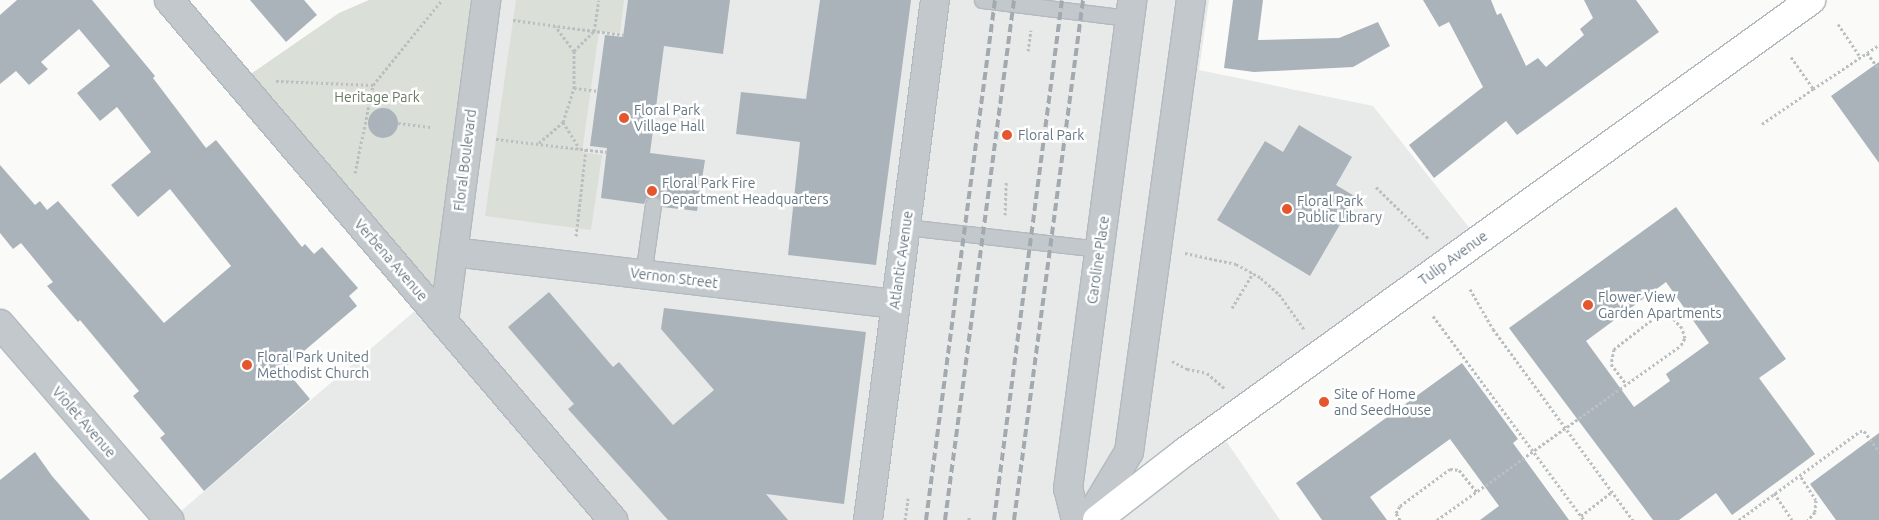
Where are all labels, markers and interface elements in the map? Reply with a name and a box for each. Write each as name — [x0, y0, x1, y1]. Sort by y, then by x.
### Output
park label: Heritage Park — [334, 89, 420, 105]
place label: Floral Park Village Hall — [634, 102, 705, 134]
street label: Floral Boulevard — [450, 108, 480, 212]
marker: Floral Park Village Hall — [618, 112, 630, 124]
place label: Floral Park — [1018, 127, 1084, 143]
marker: Floral Park — [1000, 128, 1014, 142]
place label: Floral Park Fire Department Headquarters — [662, 175, 828, 208]
marker: Floral Park Fire Department Headquarters — [646, 185, 658, 197]
place label: Floral Park Public Library — [1297, 193, 1382, 226]
marker: Floral Park Public Library — [1281, 203, 1293, 215]
street label: Atlantic Avenue — [886, 210, 916, 310]
street label: Caroline Place — [1084, 215, 1112, 305]
street label: Verbena Avenue — [351, 216, 431, 304]
street label: Tulip Avenue — [1415, 227, 1491, 289]
street label: Vernon Street — [629, 264, 719, 292]
place label: Flower View Garden Apartments — [1598, 289, 1722, 322]
marker: Flower View Garden Apartments — [1582, 299, 1594, 311]
place label: Floral Park United Methodist Church — [257, 349, 369, 382]
marker: Floral Park United Methodist Church — [241, 359, 253, 371]
street label: Violet Avenue — [49, 383, 119, 461]
place label: Site of Home and SeedHouse — [1334, 386, 1431, 418]
marker: Site of Home and SeedHouse — [1318, 396, 1330, 408]

